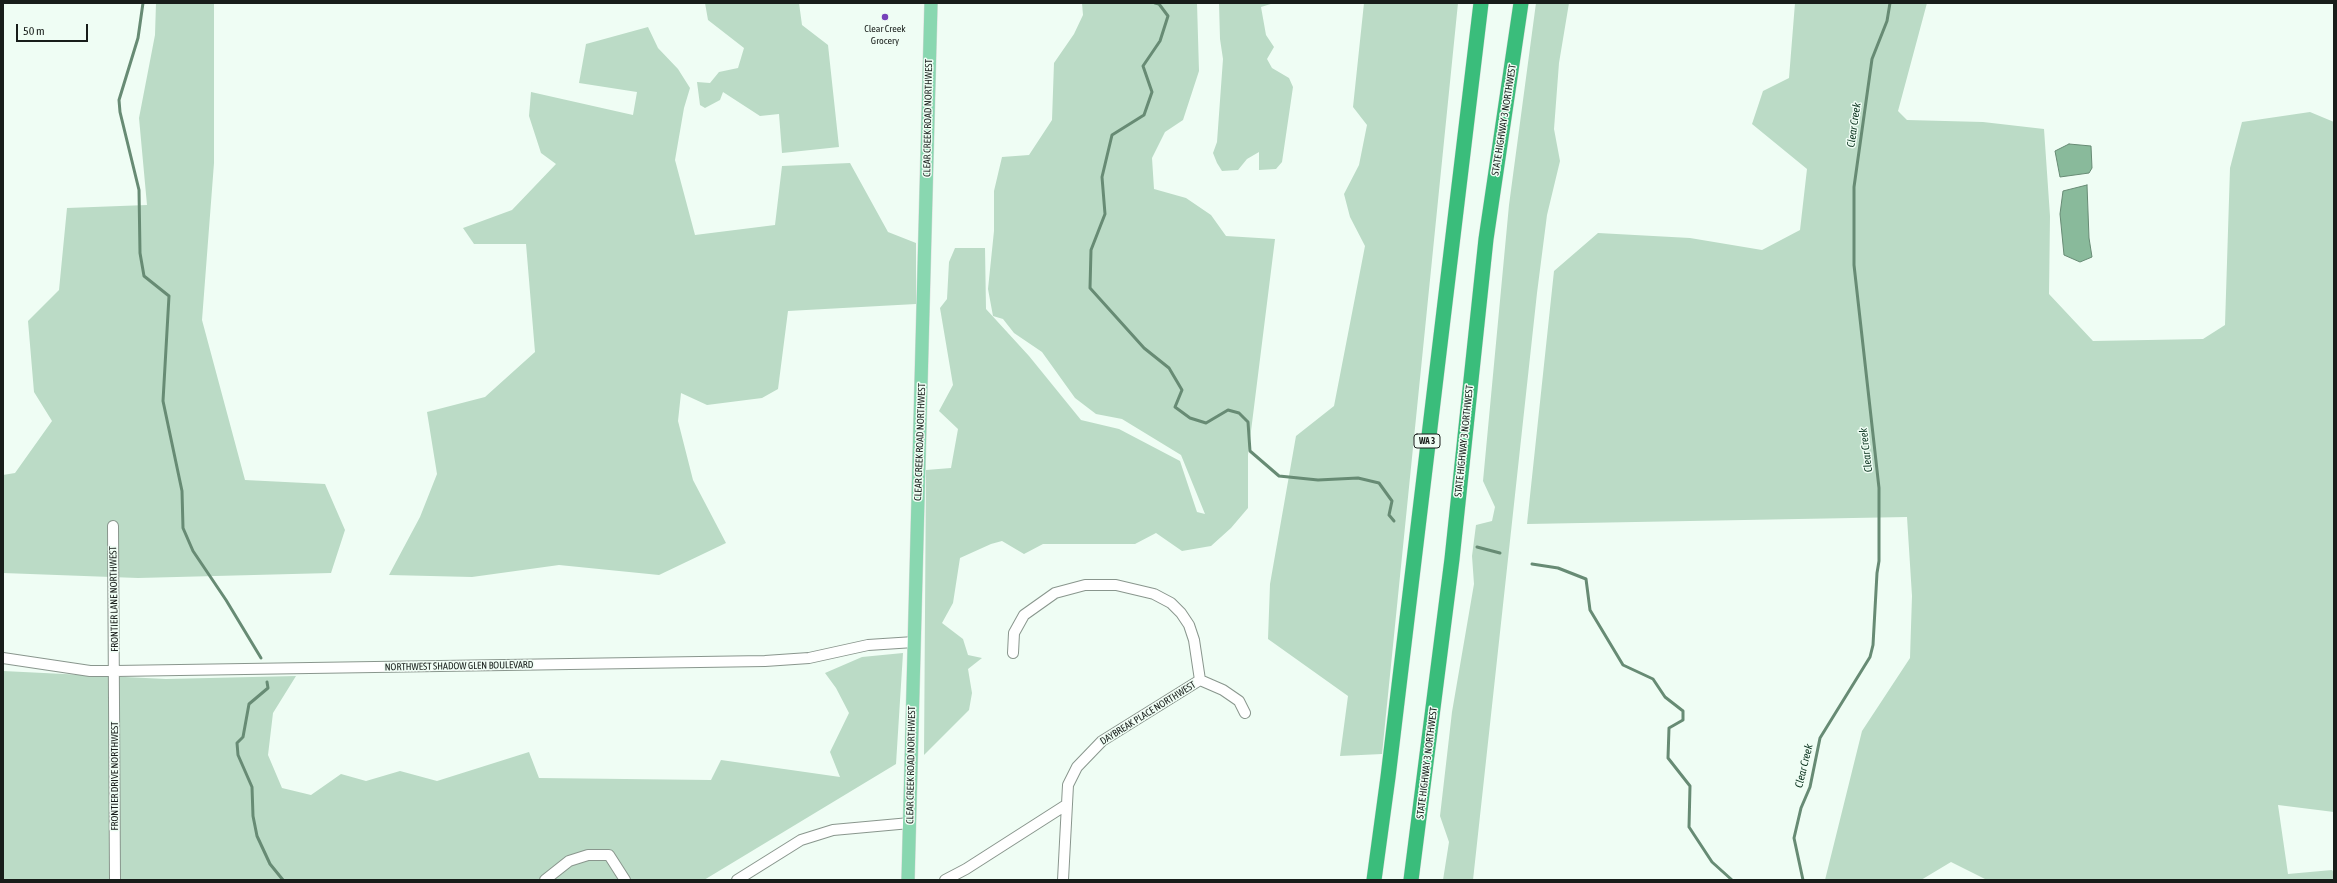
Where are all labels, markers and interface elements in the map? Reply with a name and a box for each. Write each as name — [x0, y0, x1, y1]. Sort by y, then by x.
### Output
marker: Clear Creek Grocery — [880, 12, 890, 22]
scale bar — [18, 16, 90, 42]
place label: Clear Creek Grocery — [864, 23, 906, 46]
text: 50 m — [23, 24, 45, 38]
street label: CLEAR CREEK ROAD NORTHWEST — [921, 59, 935, 177]
street label: STATE HIGHWAY 3 NORTHWEST — [1489, 63, 1519, 177]
water label: Clear Creek — [1844, 102, 1864, 148]
street label: CLEAR CREEK ROAD NORTHWEST — [912, 383, 928, 501]
street label: STATE HIGHWAY 3 NORTHWEST — [1452, 384, 1476, 498]
water label: Clear Creek — [1857, 427, 1875, 473]
road number: WA 3 — [1414, 434, 1440, 448]
street label: FRONTIER LANE NORTHWEST — [107, 546, 121, 652]
street label: NORTHWEST SHADOW GLEN BOULEVARD — [385, 659, 533, 673]
street label: DAYBREAK PLACE NORTHWEST — [1098, 679, 1198, 747]
street label: CLEAR CREEK ROAD NORTHWEST — [904, 706, 918, 824]
street label: STATE HIGHWAY 3 NORTHWEST — [1414, 706, 1440, 820]
street label: FRONTIER DRIVE NORTHWEST — [109, 722, 121, 830]
water label: Clear Creek — [1792, 743, 1816, 789]

